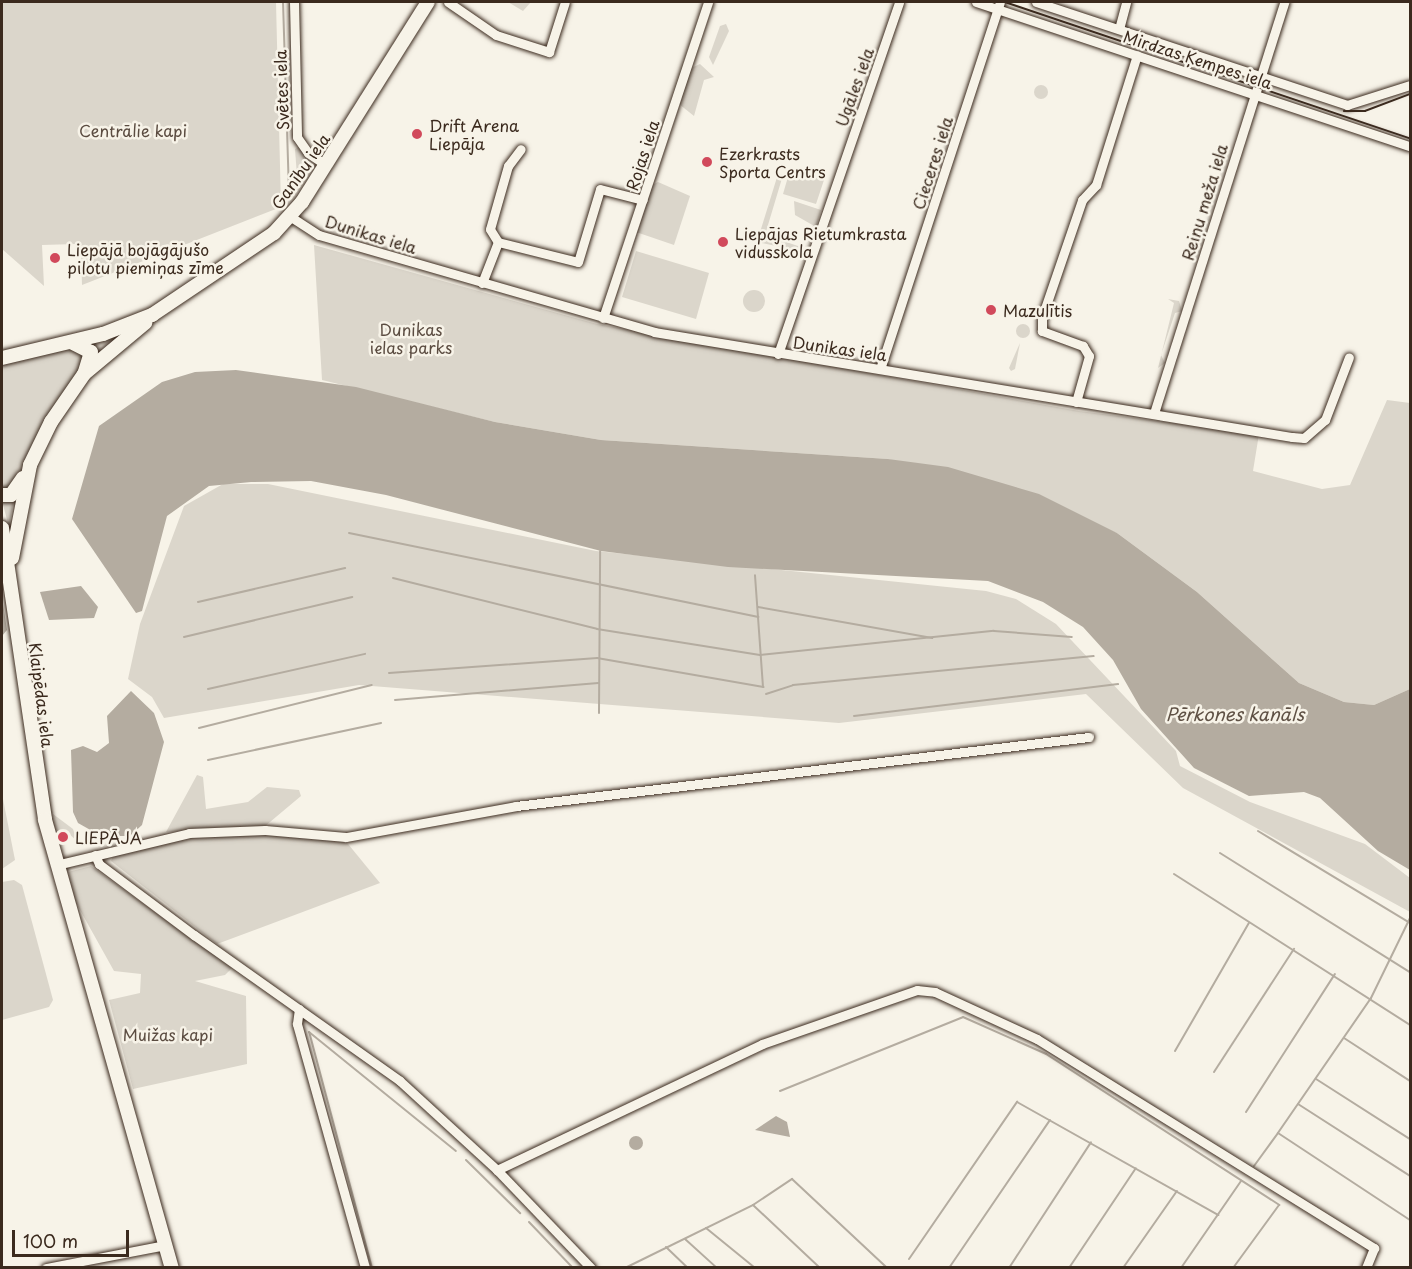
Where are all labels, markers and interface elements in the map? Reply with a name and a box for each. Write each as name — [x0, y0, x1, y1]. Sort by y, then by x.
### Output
street label: Mirdzas Ķempes iela — [1121, 26, 1275, 92]
street label: Ugāles iela — [831, 44, 877, 130]
street label: Svētes iela — [270, 49, 292, 131]
street label: Cieceres iela — [908, 114, 956, 212]
place label: Drift Arena Liepāja — [429, 115, 518, 153]
street label: Rojas iela — [622, 117, 662, 193]
park label: Centrālie kapi — [79, 120, 187, 140]
marker: Drift Arena Liepāja — [410, 127, 424, 141]
street label: Ganību iela — [267, 129, 333, 213]
street label: Reiņu meža iela — [1177, 142, 1231, 262]
place label: Ezerkrasts Sporta Centrs — [719, 143, 827, 181]
marker: Ezerkrasts Sporta Centrs — [700, 155, 714, 169]
street label: Dunikas iela — [323, 211, 419, 257]
place label: Liepājas Rietumkrasta vidusskola — [735, 223, 907, 261]
marker: Liepājas Rietumkrasta vidusskola — [716, 235, 730, 249]
place label: Liepājā bojāgājušo pilotu piemiņas zīme — [67, 239, 224, 277]
marker: Liepājā bojāgājušo pilotu piemiņas zīme — [48, 251, 62, 265]
place label: Mazulītis — [1003, 300, 1072, 320]
marker: Mazulītis — [984, 303, 998, 317]
park label: Dunikas ielas parks — [370, 319, 452, 357]
street label: Dunikas iela — [792, 332, 888, 364]
street label: Klaipēdas iela — [26, 641, 58, 749]
water label: Pērkones kanāls — [1165, 703, 1305, 725]
place label: LIEPĀJA — [75, 827, 142, 847]
marker: LIEPĀJA — [56, 830, 70, 844]
park label: Muižas kapi — [123, 1024, 213, 1044]
scale bar — [15, 1218, 132, 1256]
text: 100 m — [23, 1227, 78, 1254]

